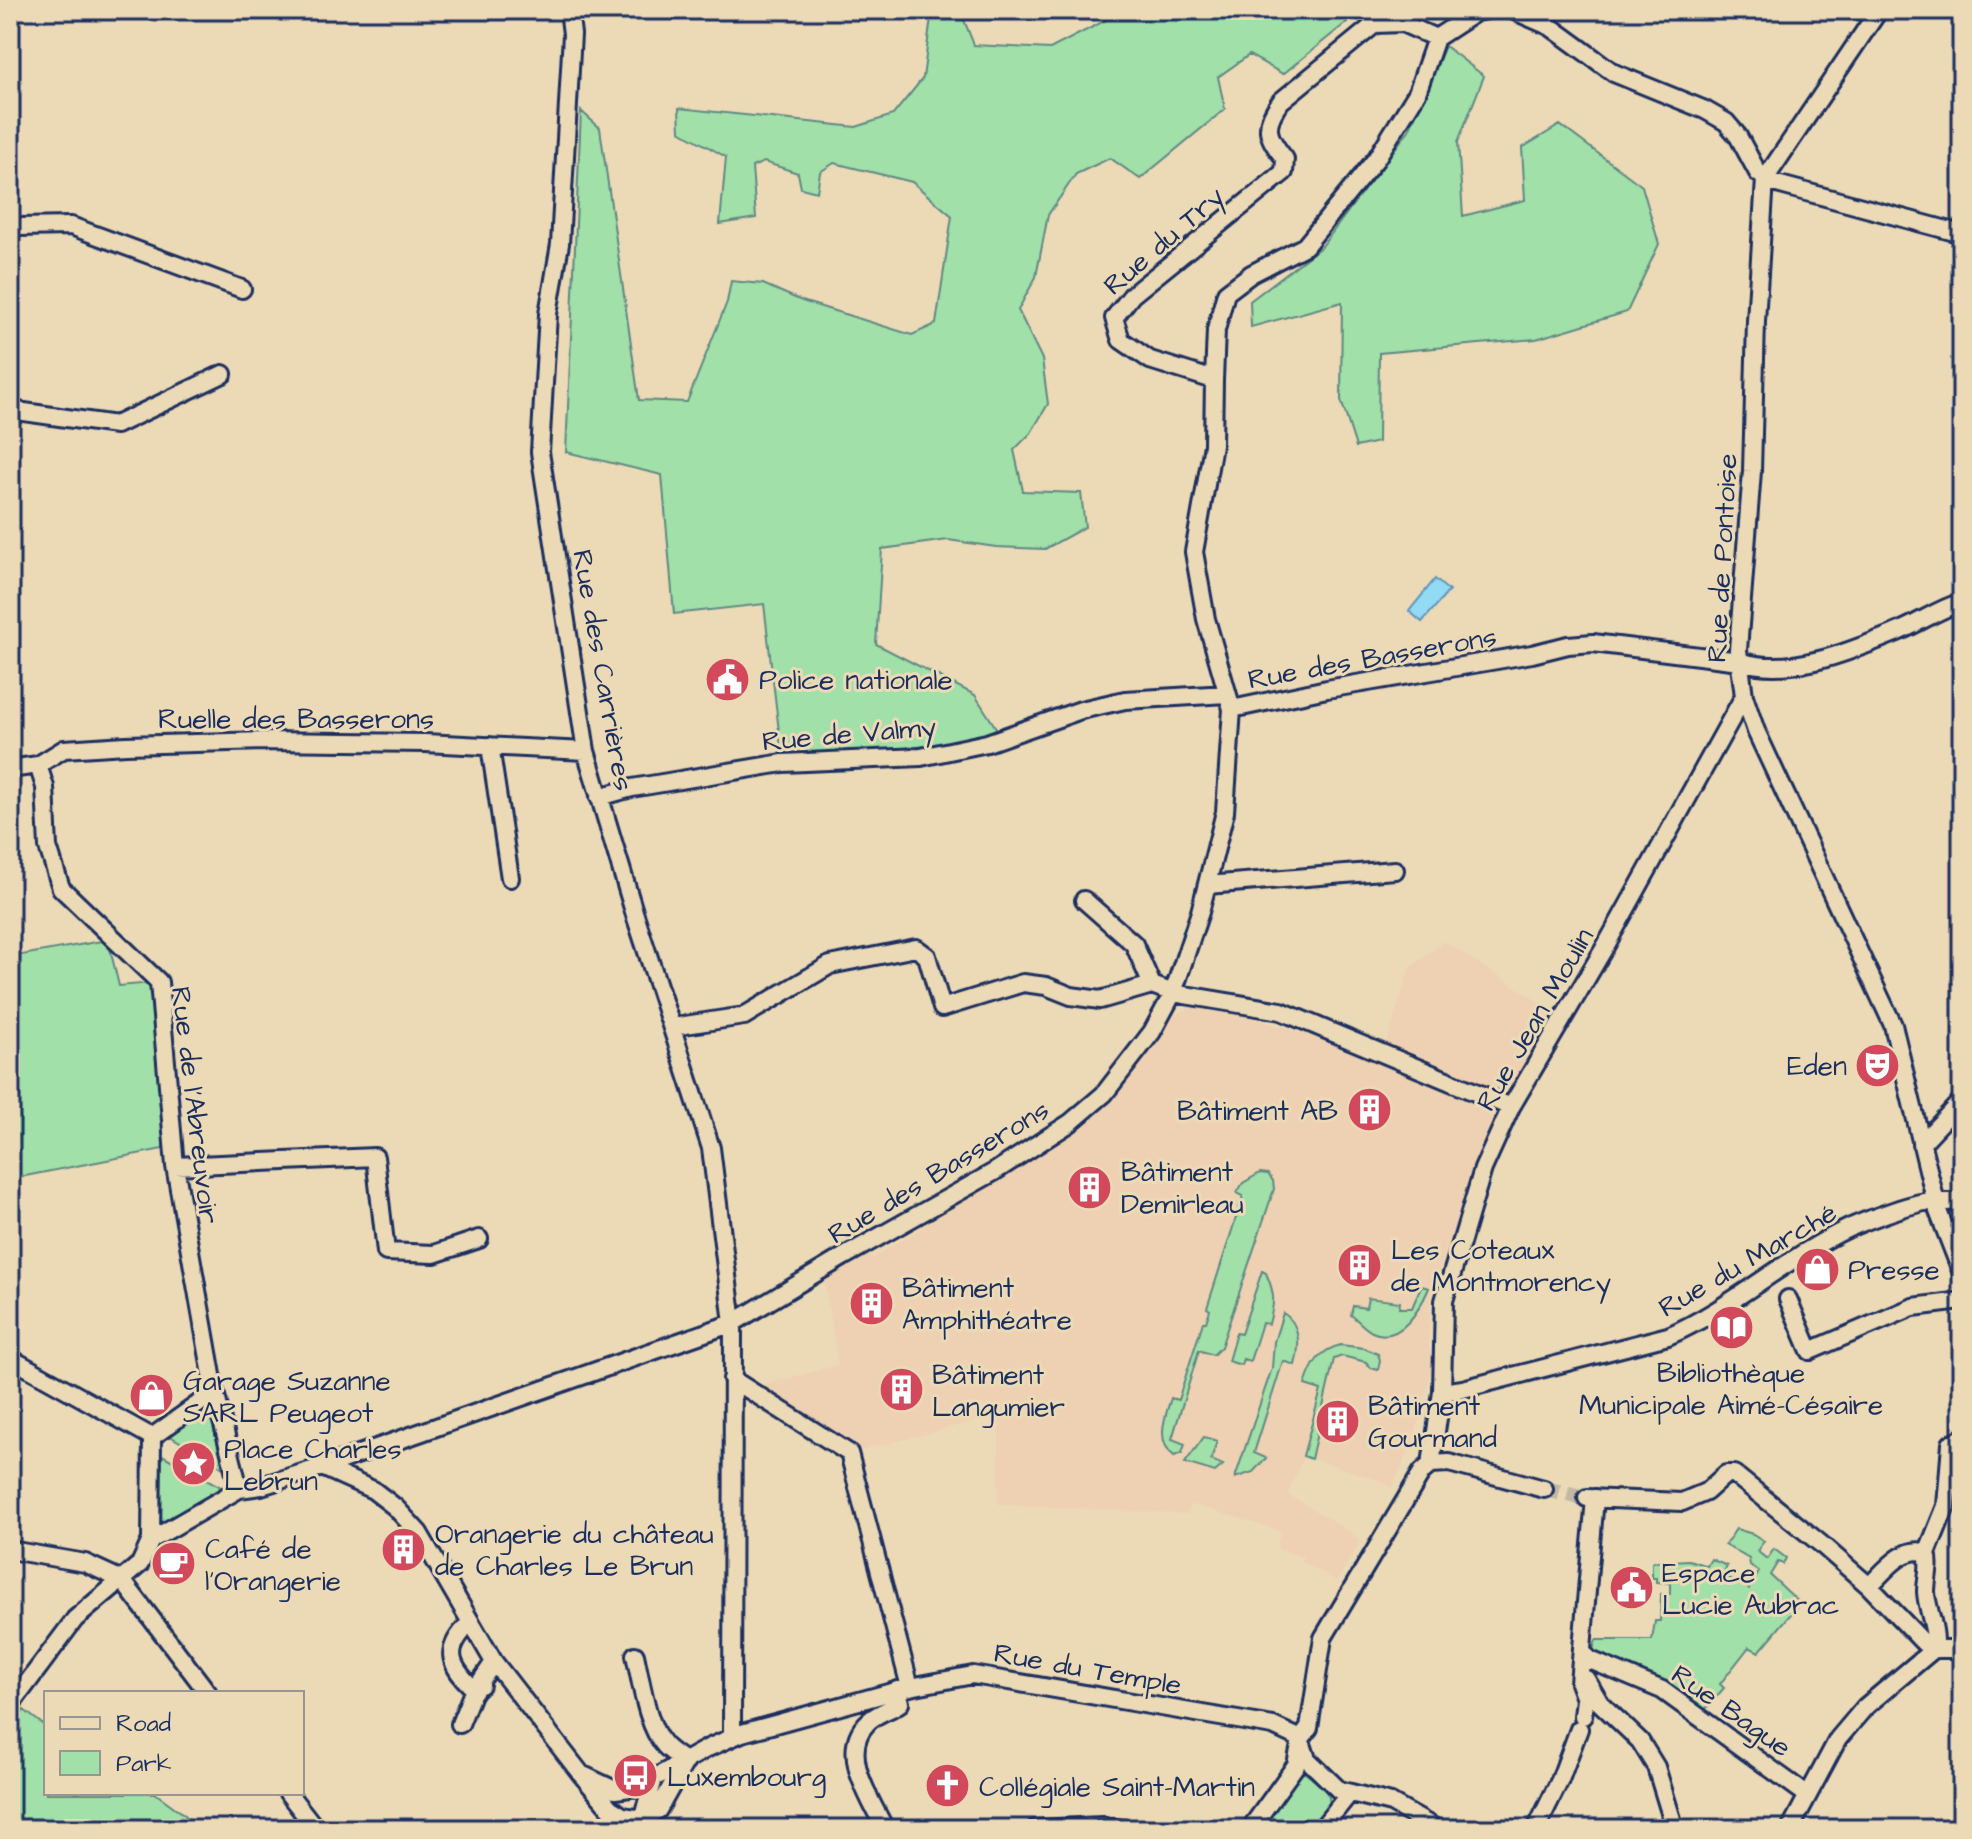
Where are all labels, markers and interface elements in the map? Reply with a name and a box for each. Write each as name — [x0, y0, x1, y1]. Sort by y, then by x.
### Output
street label: Rue du Try — [1095, 178, 1234, 306]
street label: Rue de Pontoise — [1698, 453, 1747, 664]
street label: Rue des Carrières — [562, 547, 643, 794]
street label: Rue des Basserons — [1245, 617, 1500, 700]
public building icon: Police nationale — [704, 655, 752, 703]
place label: Police nationale — [759, 661, 953, 700]
street label: Ruelle des Basserons — [158, 700, 434, 739]
street label: Rue de Valmy — [760, 707, 938, 764]
street label: Rue Jean Moulin — [1467, 921, 1604, 1119]
street label: Rue de l'Abreuvoir — [161, 984, 228, 1226]
theatre icon: Eden — [1854, 1041, 1902, 1089]
place label: Eden — [1787, 1047, 1847, 1086]
building icon: Bâtiment AB — [1345, 1086, 1393, 1134]
street label: Rue des Basserons — [821, 1091, 1057, 1254]
place label: Bâtiment AB — [1177, 1092, 1338, 1131]
place label: Bâtiment Demirleau — [1121, 1153, 1244, 1224]
building icon: Bâtiment Demirleau — [1066, 1163, 1114, 1211]
street label: Rue du Marché — [1651, 1193, 1844, 1327]
place label: Les Coteaux de Montmorency — [1391, 1231, 1611, 1304]
building icon: Les Coteaux de Montmorency — [1336, 1241, 1384, 1289]
shop icon: Presse — [1793, 1245, 1841, 1293]
place label: Presse — [1848, 1251, 1940, 1290]
place label: Bâtiment Amphithéatre — [902, 1269, 1072, 1340]
building icon: Bâtiment Amphithéatre — [847, 1279, 895, 1327]
library icon: Bibliothèque Municipale Aimé-Césaire — [1707, 1304, 1755, 1352]
place label: Bibliothèque Municipale Aimé-Césaire — [1579, 1354, 1883, 1425]
place label: Bâtiment Langumier — [932, 1356, 1065, 1428]
place label: Garage Suzanne SARL Peugeot — [183, 1362, 391, 1434]
building icon: Bâtiment Langumier — [877, 1366, 925, 1414]
shop icon: Garage Suzanne SARL Peugeot — [128, 1372, 176, 1420]
place label: Bâtiment Gourmand — [1368, 1387, 1497, 1458]
building icon: Bâtiment Gourmand — [1313, 1397, 1361, 1445]
place label: Place Charles Lebrun — [224, 1430, 402, 1501]
place icon: Place Charles Lebrun — [169, 1440, 217, 1488]
place label: Orangerie du château de Charles Le Brun — [435, 1515, 714, 1586]
building icon: Orangerie du château de Charles Le Brun — [380, 1525, 428, 1573]
place label: Café de l'Orangerie — [205, 1530, 341, 1602]
cafe icon: Café de l'Orangerie — [150, 1540, 198, 1588]
place label: Espace Lucie Aubrac — [1662, 1554, 1839, 1625]
public building icon: Espace Lucie Aubrac — [1607, 1564, 1655, 1612]
street label: Rue du Temple — [991, 1634, 1185, 1705]
street label: Rue Bague — [1663, 1656, 1799, 1768]
legend — [44, 1691, 304, 1795]
text: Road — [116, 1707, 171, 1741]
text: Park — [116, 1747, 172, 1781]
bus stop icon: Luxembourg — [612, 1752, 660, 1800]
place label: Luxembourg — [667, 1758, 826, 1798]
church icon: Collégiale Saint-Martin — [924, 1762, 972, 1810]
place label: Collégiale Saint-Martin — [979, 1768, 1255, 1808]

